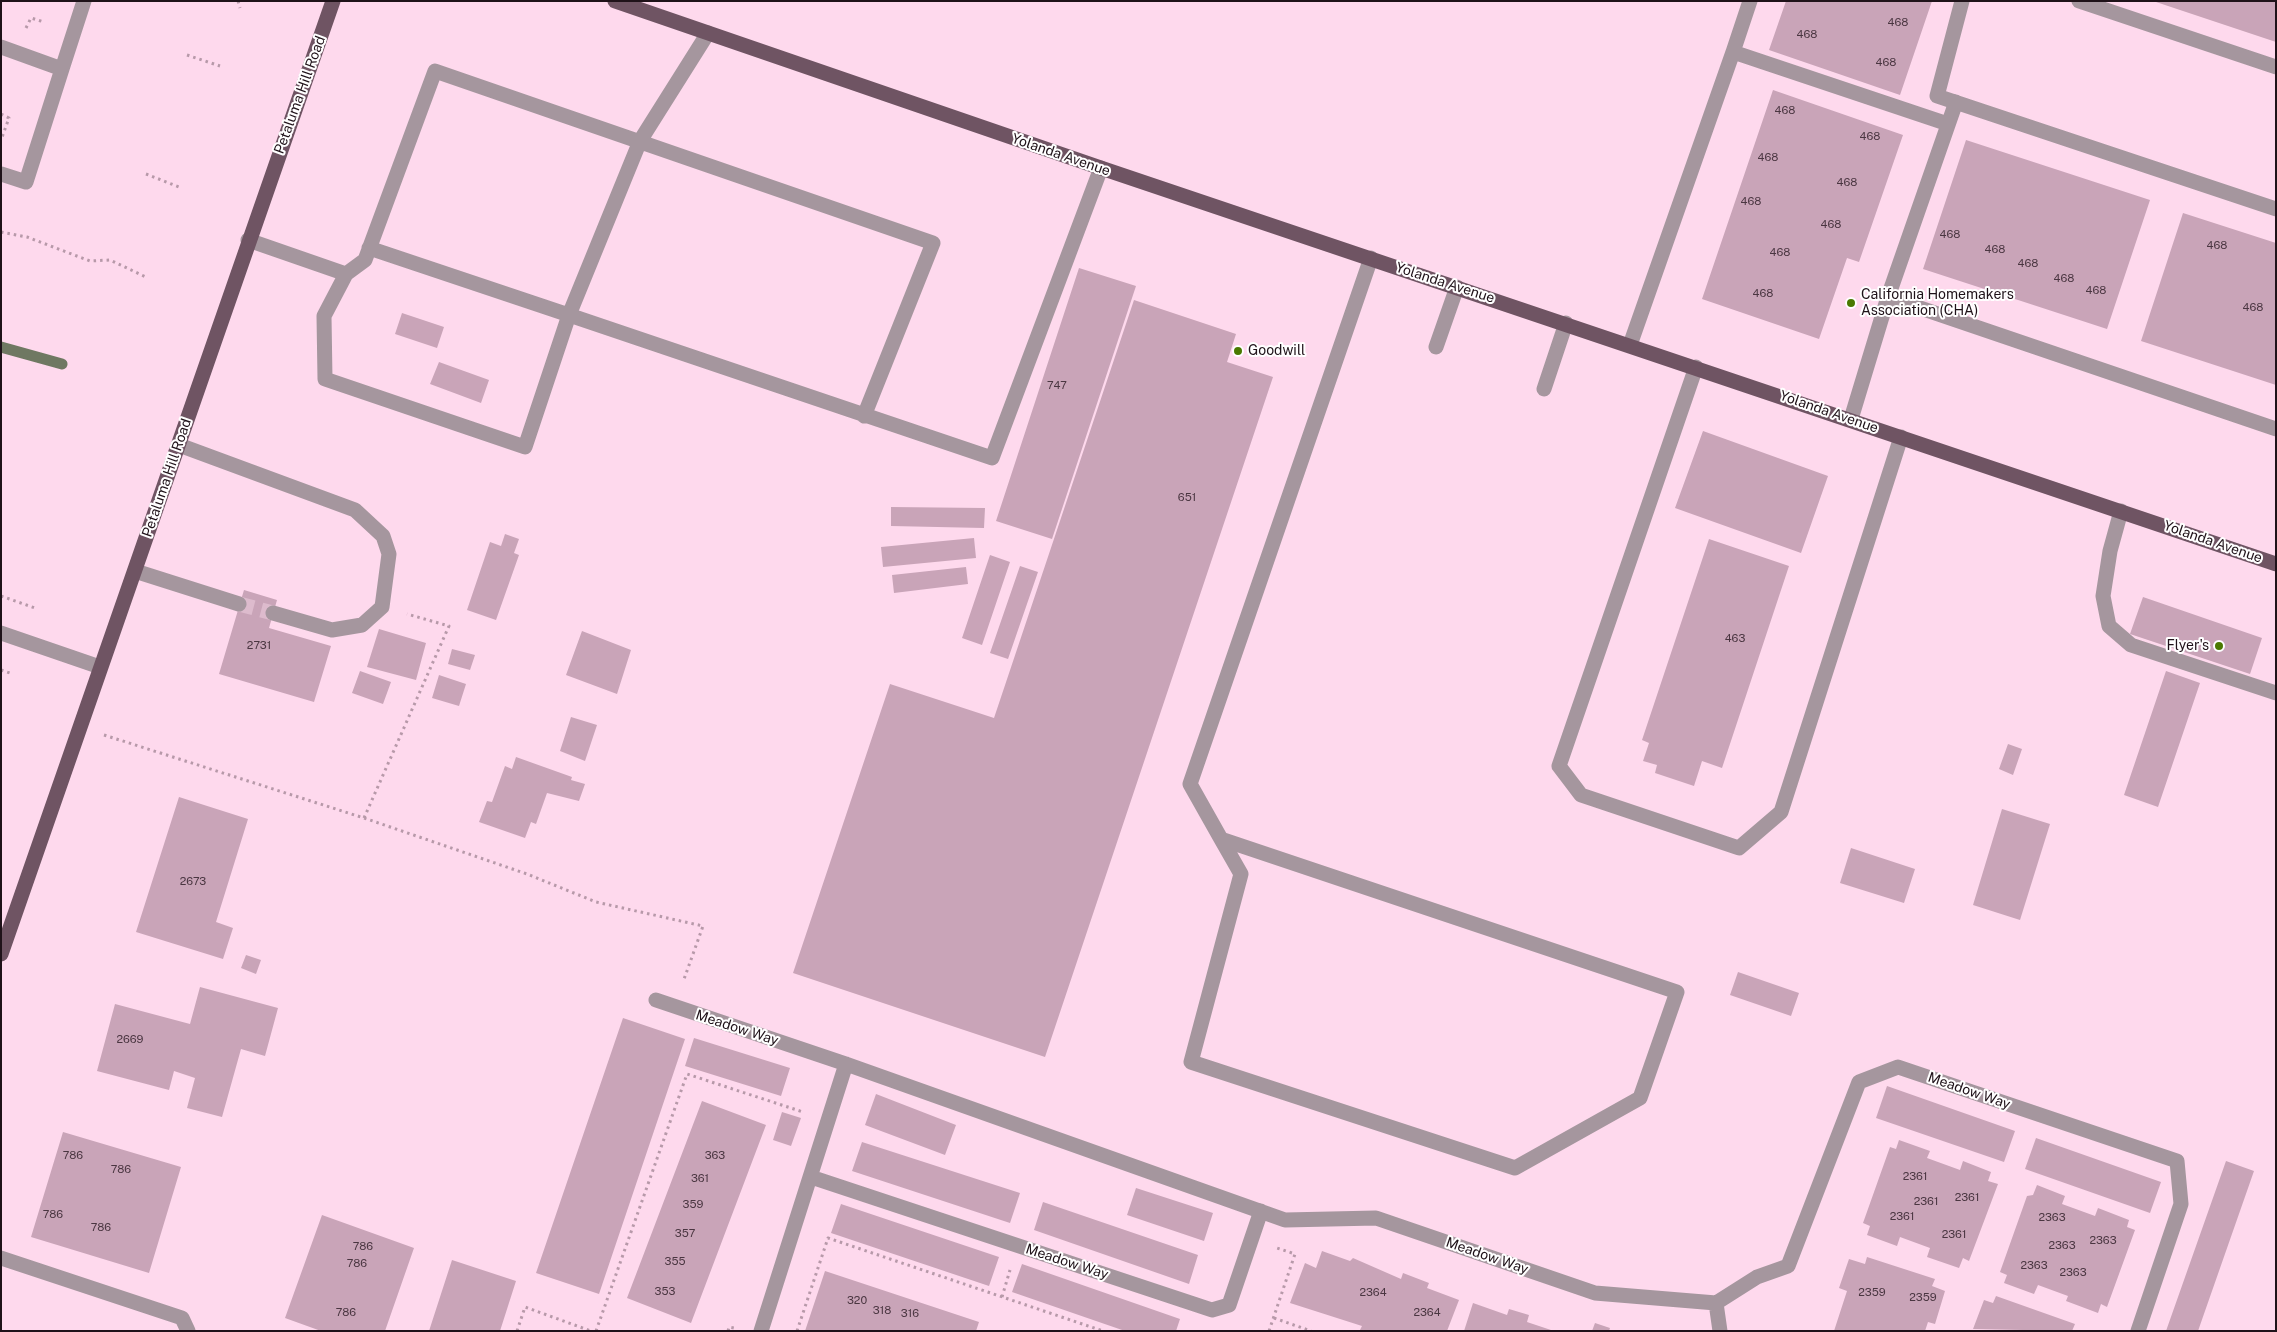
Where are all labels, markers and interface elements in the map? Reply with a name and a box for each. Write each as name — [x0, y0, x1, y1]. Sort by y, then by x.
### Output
house number: 468 — [1888, 16, 1908, 30]
house number: 468 — [1797, 28, 1817, 42]
street label: Petaluma Hill Road — [271, 34, 329, 156]
house number: 468 — [1876, 56, 1896, 70]
house number: 468 — [1775, 104, 1795, 118]
street label: Yolanda Avenue — [1010, 130, 1112, 180]
house number: 468 — [1860, 130, 1880, 144]
house number: 468 — [1758, 151, 1778, 165]
house number: 468 — [1837, 176, 1857, 190]
house number: 468 — [1741, 195, 1761, 209]
house number: 468 — [1821, 218, 1841, 232]
house number: 468 — [1940, 228, 1960, 242]
house number: 468 — [2207, 239, 2227, 253]
house number: 468 — [1985, 243, 2005, 257]
house number: 468 — [1770, 246, 1790, 260]
house number: 468 — [2018, 257, 2038, 271]
street label: Yolanda Avenue — [1393, 259, 1497, 307]
house number: 468 — [2054, 272, 2074, 286]
house number: 468 — [2086, 284, 2106, 298]
house number: 468 — [1753, 287, 1773, 301]
place label: California Homemakers Association (CHA) — [1861, 287, 2014, 320]
marker: California Homemakers Association (CHA) — [1845, 297, 1857, 309]
house number: 468 — [2243, 301, 2263, 315]
place label: Goodwill — [1248, 343, 1305, 359]
marker: Goodwill — [1232, 345, 1244, 357]
house number: 747 — [1047, 379, 1067, 393]
street label: Yolanda Avenue — [1778, 387, 1880, 437]
street label: Petaluma Hill Road — [139, 417, 195, 539]
house number: 651 — [1178, 491, 1196, 505]
street label: Yolanda Avenue — [2162, 517, 2264, 567]
house number: 463 — [1725, 632, 1745, 646]
place label: Flyer's — [2166, 638, 2209, 654]
house number: 2731 — [247, 639, 271, 653]
marker: Flyer's — [2213, 640, 2225, 652]
house number: 2673 — [180, 875, 206, 889]
street label: Meadow Way — [693, 1007, 781, 1049]
house number: 2669 — [117, 1033, 143, 1047]
street label: Meadow Way — [1926, 1069, 2012, 1113]
house number: 786 — [63, 1149, 83, 1163]
house number: 363 — [705, 1149, 725, 1163]
house number: 786 — [111, 1163, 131, 1177]
house number: 2361 — [1903, 1170, 1927, 1184]
house number: 361 — [691, 1172, 709, 1186]
house number: 2361 — [1955, 1191, 1979, 1205]
house number: 2361 — [1914, 1195, 1938, 1209]
house number: 359 — [683, 1198, 703, 1212]
house number: 786 — [43, 1208, 63, 1222]
house number: 2361 — [1890, 1210, 1914, 1224]
house number: 2363 — [2038, 1211, 2066, 1225]
house number: 786 — [91, 1221, 111, 1235]
house number: 357 — [675, 1227, 695, 1241]
house number: 2361 — [1942, 1228, 1966, 1242]
street label: Meadow Way — [1444, 1234, 1530, 1278]
house number: 2363 — [2089, 1234, 2117, 1248]
house number: 2363 — [2048, 1239, 2076, 1253]
house number: 786 — [353, 1240, 373, 1254]
street label: Meadow Way — [1023, 1241, 1111, 1283]
house number: 355 — [664, 1255, 686, 1269]
house number: 786 — [347, 1257, 367, 1271]
house number: 2363 — [2020, 1259, 2048, 1273]
house number: 2363 — [2059, 1266, 2087, 1280]
house number: 353 — [655, 1285, 675, 1299]
house number: 2364 — [1359, 1286, 1387, 1300]
house number: 2359 — [1858, 1286, 1886, 1300]
house number: 2359 — [1909, 1291, 1937, 1305]
house number: 320 — [847, 1294, 867, 1308]
house number: 318 — [873, 1304, 891, 1318]
house number: 786 — [336, 1306, 356, 1320]
house number: 2364 — [1413, 1306, 1441, 1320]
house number: 316 — [901, 1307, 919, 1321]

